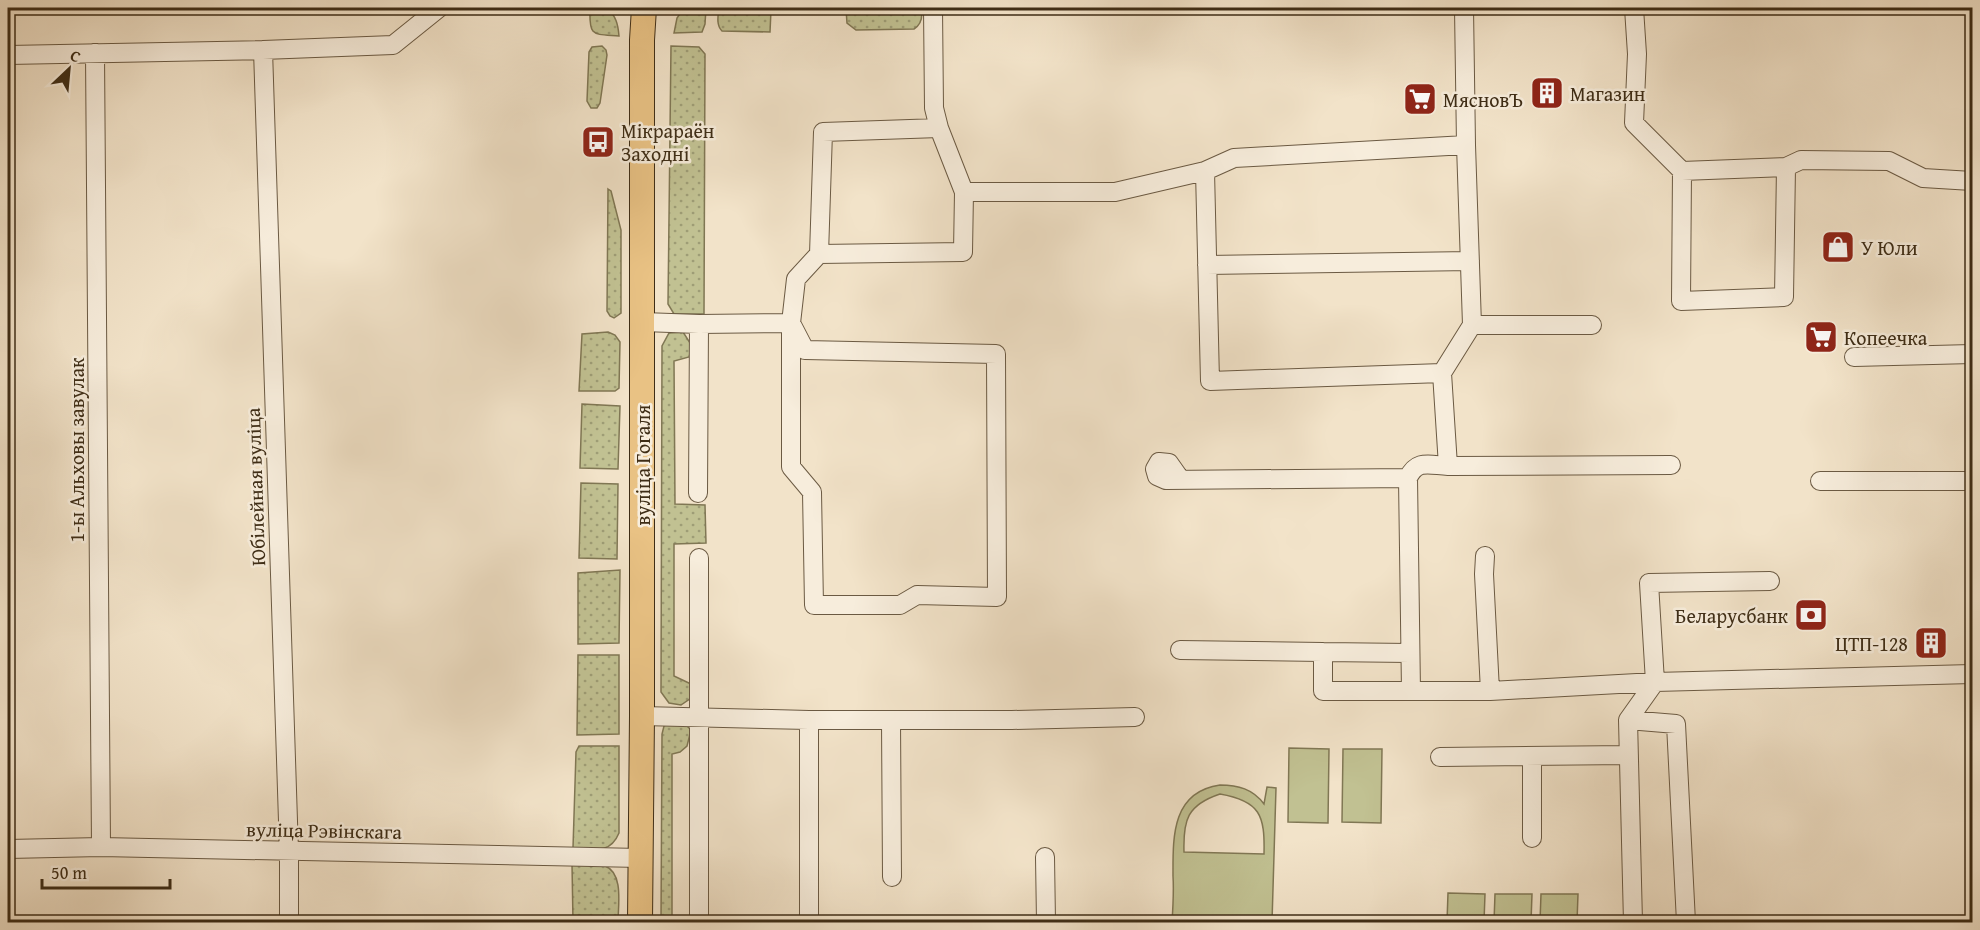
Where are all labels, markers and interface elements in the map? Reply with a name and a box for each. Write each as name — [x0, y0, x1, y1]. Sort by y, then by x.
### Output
north arrow — [39, 39, 99, 99]
text: С — [66, 43, 85, 68]
building icon: Магазин — [1529, 75, 1565, 111]
place label: Магазин — [1570, 79, 1646, 108]
supermarket icon: МясновЪ — [1402, 81, 1438, 117]
place label: МясновЪ — [1443, 85, 1523, 114]
place label: Мікрараён Заходні — [621, 116, 715, 168]
bus stop icon: Мікрараён Заходні — [580, 124, 616, 160]
shop icon: У Юли — [1820, 229, 1856, 265]
place label: У Юли — [1861, 233, 1918, 262]
supermarket icon: Копеечка — [1803, 319, 1839, 355]
place label: Копеечка — [1844, 323, 1928, 352]
street label: 1-ы Альховы завулак — [62, 357, 91, 543]
street label: вуліца Гогаля — [628, 405, 657, 525]
street label: Юбілейная вуліца — [238, 407, 272, 567]
bank icon: Беларусбанк — [1793, 597, 1829, 633]
place label: Беларусбанк — [1675, 601, 1789, 630]
building icon: ЦТП-128 — [1913, 625, 1949, 661]
place label: ЦТП-128 — [1835, 629, 1908, 658]
street label: вуліца Рэвінскага — [246, 814, 403, 846]
scale bar — [42, 852, 170, 890]
text: 50 m — [51, 859, 87, 886]

